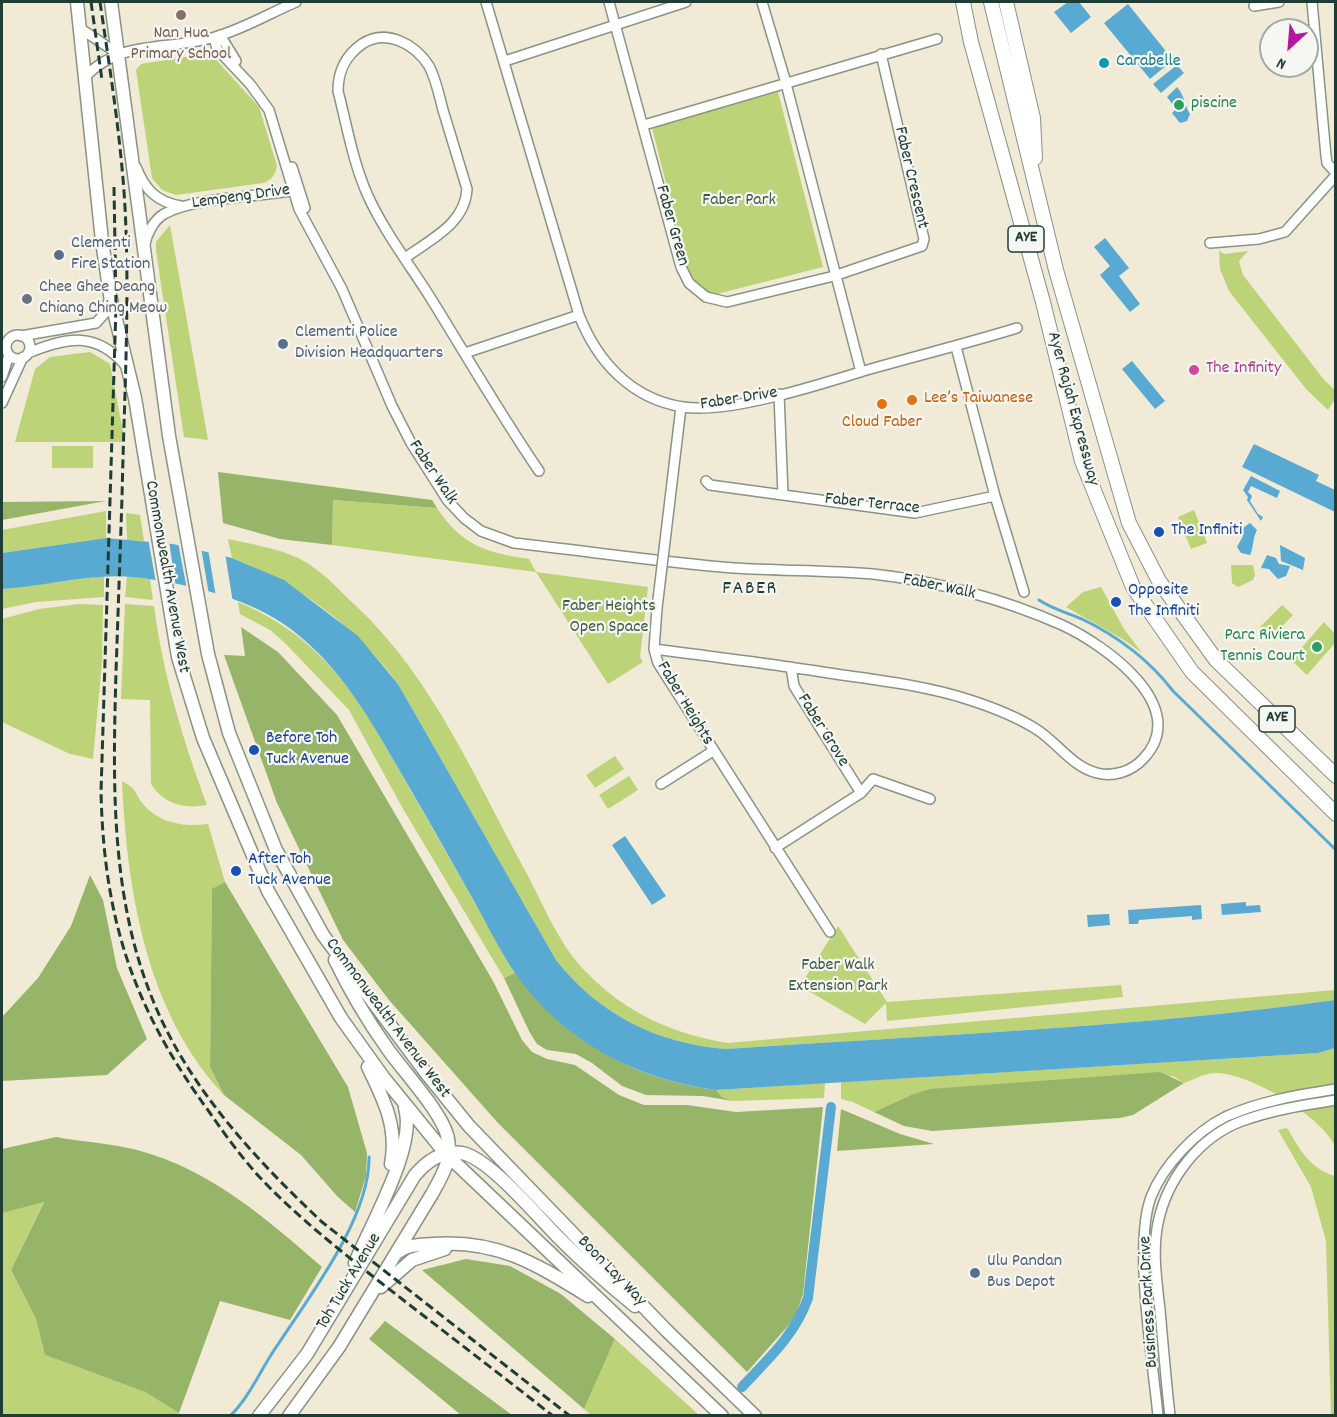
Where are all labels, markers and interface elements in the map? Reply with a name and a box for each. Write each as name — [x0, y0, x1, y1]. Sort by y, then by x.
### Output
marker: Nan Hua Primary School — [174, 8, 188, 22]
north arrow — [1259, 18, 1319, 78]
place label: Nan Hua Primary School — [131, 24, 231, 66]
text: N — [1273, 51, 1290, 75]
place label: Carabelle — [1116, 52, 1181, 74]
marker: Carabelle — [1097, 56, 1111, 70]
place label: piscine — [1191, 94, 1237, 116]
marker: piscine — [1172, 98, 1186, 112]
street label: Faber Crescent — [888, 125, 932, 231]
street label: Lempeng Drive — [191, 180, 291, 216]
street label: Faber Green — [649, 183, 693, 269]
park label: Faber Park — [702, 191, 776, 213]
road number: AYE — [1008, 226, 1044, 252]
place label: Clementi Fire Station — [71, 234, 150, 276]
marker: Clementi Fire Station — [52, 248, 66, 262]
place label: Chee Ghee Deang Chiang Ching Meow — [39, 278, 167, 320]
marker: Chee Ghee Deang Chiang Ching Meow — [20, 292, 34, 306]
place label: Clementi Police Division Headquarters — [295, 323, 443, 366]
street label: Ayer Rajah Expressway — [1041, 330, 1103, 488]
marker: Clementi Police Division Headquarters — [276, 337, 290, 351]
place label: The Infinity — [1206, 359, 1281, 381]
marker: The Infinity — [1187, 363, 1201, 377]
street label: Faber Drive — [699, 383, 779, 417]
place label: Lee’s Taiwanese — [924, 389, 1033, 411]
marker: Lee’s Taiwanese — [905, 393, 919, 407]
marker: Cloud Faber — [875, 397, 889, 411]
place label: Cloud Faber — [842, 413, 922, 435]
street label: Faber Walk — [403, 437, 461, 509]
street label: Commonwealth Avenue West — [138, 479, 194, 675]
street label: Faber Terrace — [824, 489, 920, 521]
place label: The Infiniti — [1171, 521, 1242, 543]
marker: The Infiniti — [1152, 525, 1166, 539]
street label: Faber Walk — [901, 570, 977, 606]
district label: FABER — [722, 578, 778, 602]
place label: Opposite The Infiniti — [1128, 581, 1199, 624]
marker: Opposite The Infiniti — [1109, 595, 1123, 609]
park label: Faber Heights Open Space — [562, 597, 656, 640]
place label: Parc Riviera Tennis Court — [1220, 626, 1305, 668]
marker: Parc Riviera Tennis Court — [1310, 640, 1324, 654]
street label: Faber Heights — [651, 658, 717, 750]
street label: Faber Grove — [791, 690, 853, 772]
road number: AYE — [1259, 706, 1295, 732]
place label: Before Toh Tuck Avenue — [266, 729, 349, 771]
marker: Before Toh Tuck Avenue — [247, 743, 261, 757]
place label: After Toh Tuck Avenue — [248, 850, 331, 892]
marker: After Toh Tuck Avenue — [229, 864, 243, 878]
street label: Commonwealth Avenue West — [320, 935, 454, 1103]
park label: Faber Walk Extension Park — [788, 956, 888, 998]
street label: Toh Tuck Avenue — [313, 1230, 387, 1334]
street label: Boon Lay Way — [572, 1232, 650, 1312]
street label: Business Park Drive — [1136, 1235, 1164, 1369]
place label: Ulu Pandan Bus Depot — [987, 1252, 1062, 1294]
marker: Ulu Pandan Bus Depot — [968, 1266, 982, 1280]

